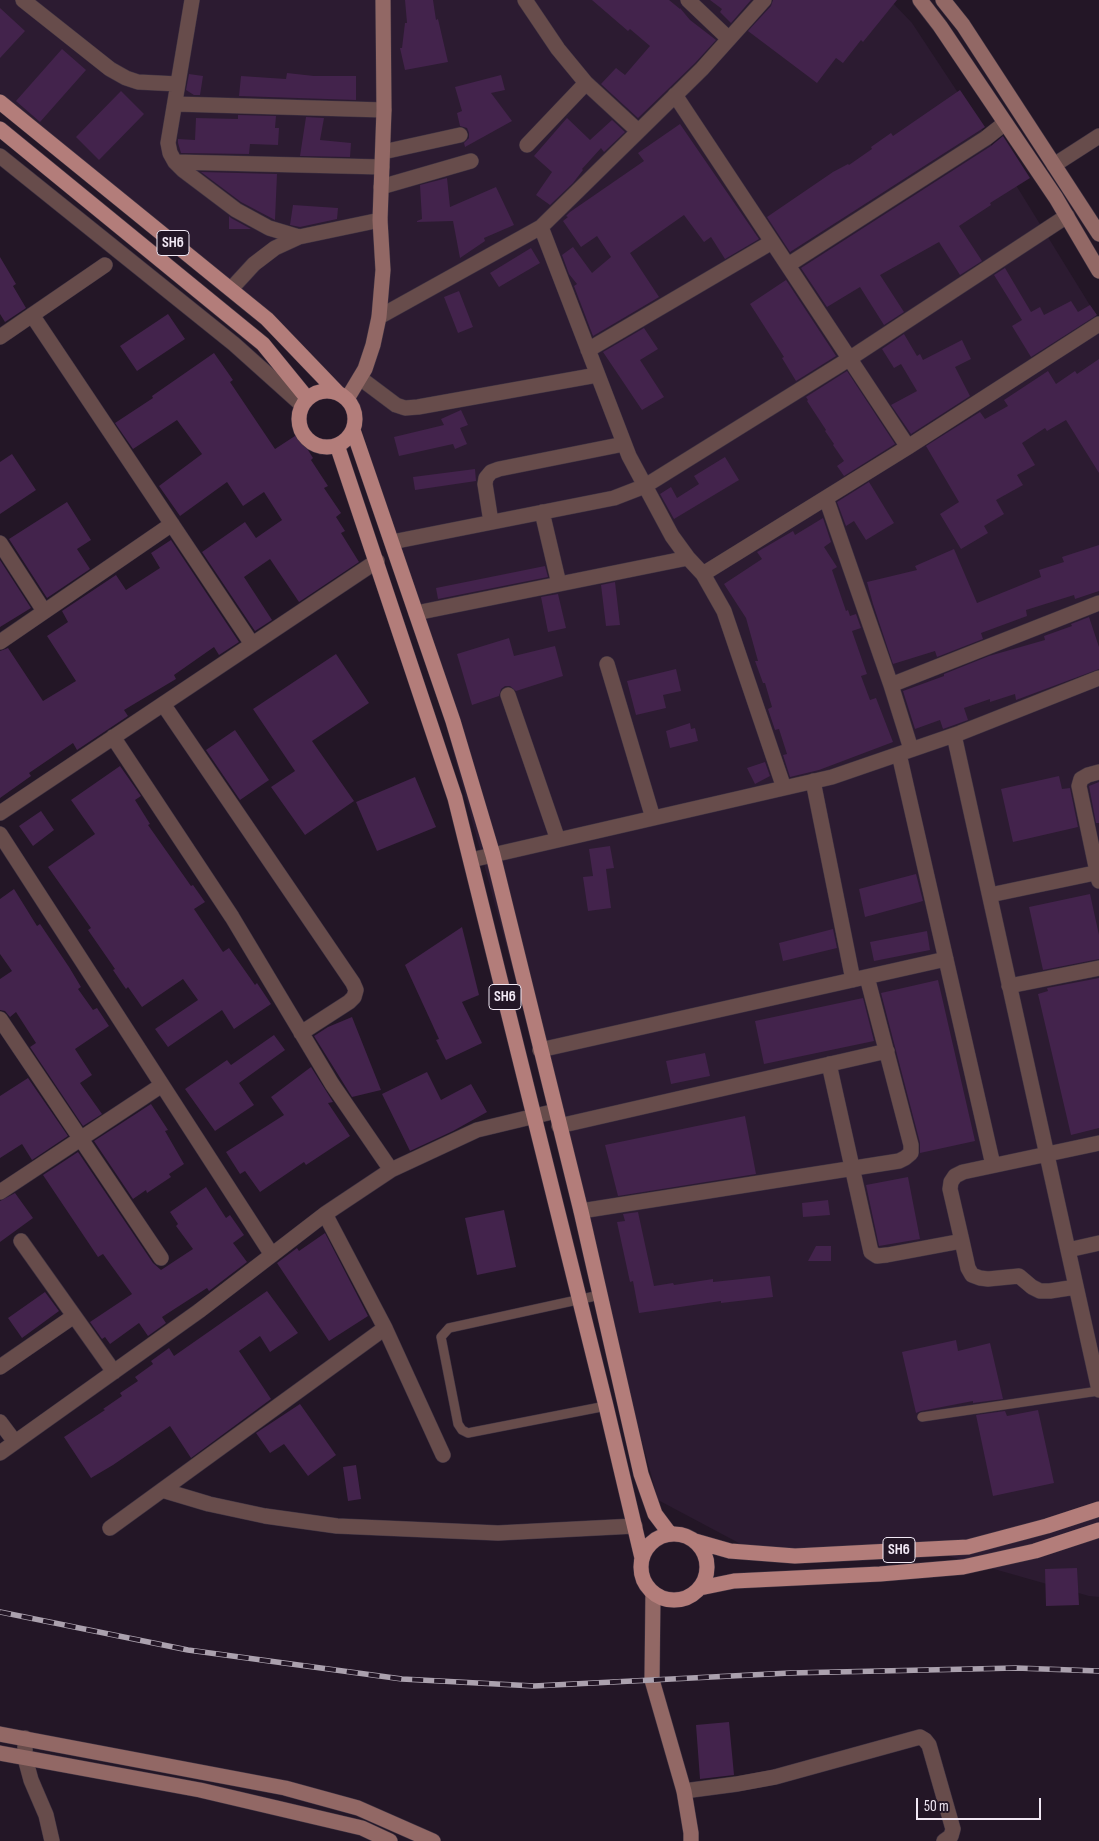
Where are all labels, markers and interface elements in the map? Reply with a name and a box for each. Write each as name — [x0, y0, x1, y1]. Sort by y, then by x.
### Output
road number: SH6 — [157, 230, 189, 256]
road number: SH6 — [489, 984, 521, 1010]
road number: SH6 — [883, 1538, 915, 1562]
scale bar — [919, 1788, 1044, 1820]
text: 50 m — [924, 1797, 949, 1816]

